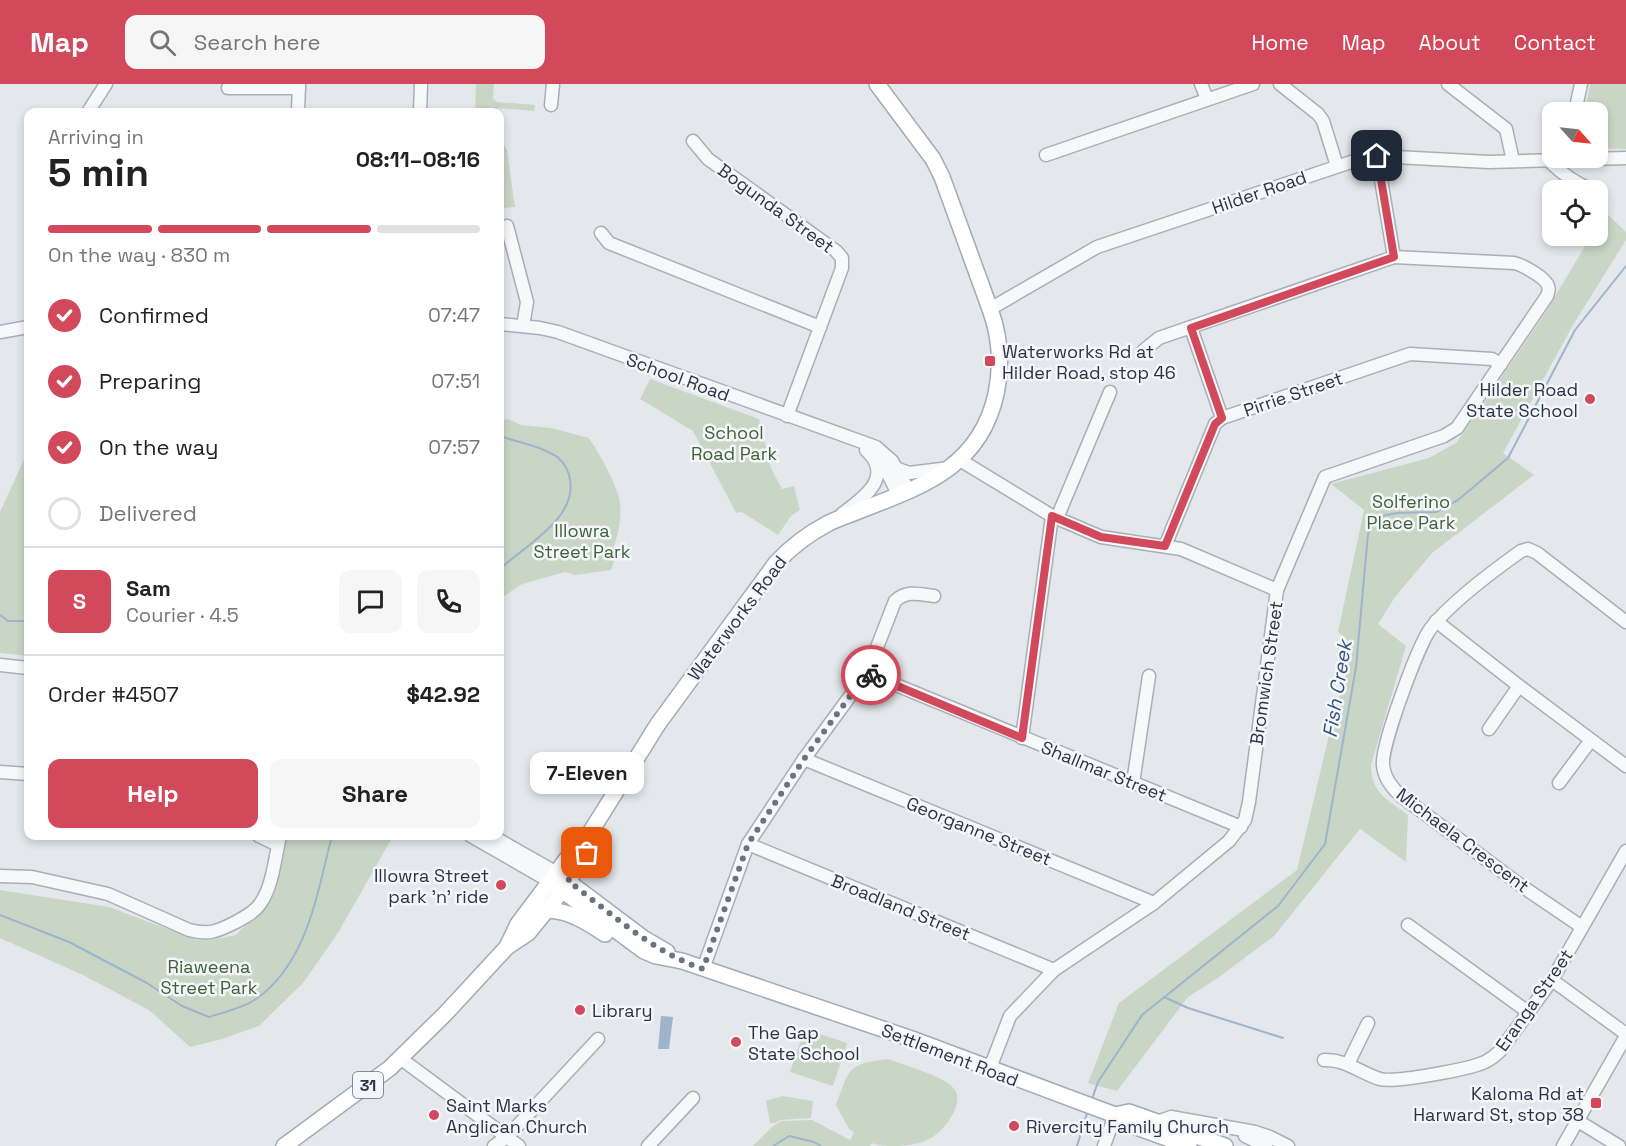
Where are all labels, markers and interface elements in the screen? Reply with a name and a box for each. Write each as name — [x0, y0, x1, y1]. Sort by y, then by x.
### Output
search box — [125, 15, 545, 69]
text: Map — [30, 24, 89, 60]
icon: search — [146, 26, 179, 59]
text: Search here — [194, 28, 321, 56]
text: Home — [1251, 29, 1309, 56]
text: Map — [1342, 29, 1386, 56]
text: About — [1419, 29, 1481, 56]
text: Contact — [1514, 29, 1596, 56]
north arrow — [1542, 102, 1608, 168]
map controls — [1542, 102, 1608, 246]
text: Arriving in — [48, 124, 144, 150]
pin — [1351, 130, 1402, 181]
icon: home — [1360, 139, 1393, 172]
text: 08:11–08:16 — [356, 145, 480, 173]
text: 5 min — [48, 148, 149, 197]
street label: Bogunda Street — [713, 158, 839, 258]
street label: Hilder Road — [1209, 165, 1309, 219]
button: locate — [1542, 180, 1608, 246]
text: On the way · 830 m — [48, 242, 230, 268]
icon: check — [48, 299, 81, 332]
text: Confirmed — [99, 301, 209, 329]
text: 07:47 — [428, 302, 480, 328]
place label: Waterworks Rd at Hilder Road, stop 46 — [1002, 340, 1176, 384]
street label: School Road — [623, 348, 733, 406]
marker: Waterworks Rd at Hilder Road, stop 46 — [983, 354, 997, 368]
icon: check — [48, 365, 81, 398]
street label: Pirrie Street — [1240, 366, 1346, 422]
text: Preparing — [99, 367, 201, 395]
text: 07:51 — [431, 368, 480, 394]
place label: Hilder Road State School — [1466, 378, 1578, 422]
marker: Hilder Road State School — [1583, 392, 1597, 406]
park label: School Road Park — [691, 421, 777, 465]
icon: check — [48, 431, 81, 464]
text: On the way — [99, 433, 218, 461]
text: 07:57 — [428, 434, 480, 460]
park label: Solferino Place Park — [1367, 490, 1456, 534]
text: Delivered — [99, 499, 197, 527]
park label: Illowra Street Park — [533, 519, 631, 563]
street label: Waterworks Road — [682, 551, 792, 685]
button: chat — [339, 570, 402, 633]
button: phone — [417, 570, 480, 633]
text: Sam — [126, 574, 171, 602]
text: S — [73, 587, 86, 615]
street label: Bromwich Street — [1245, 600, 1287, 746]
text: Courier · 4.5 — [126, 602, 239, 628]
water label: Fish Creek — [1316, 636, 1358, 739]
courier — [841, 645, 901, 705]
icon: bike — [855, 659, 888, 692]
text: Order #4507 — [48, 680, 179, 708]
text: $42.92 — [406, 680, 480, 708]
street label: Shallmar Street — [1038, 735, 1170, 807]
callout: 7-Eleven — [530, 751, 644, 793]
button: Help — [48, 759, 258, 828]
button: Share — [270, 759, 480, 828]
text: 7-Eleven — [546, 760, 628, 786]
street label: Michaela Crescent — [1392, 782, 1534, 898]
street label: Georganne Street — [903, 791, 1055, 871]
pin — [561, 827, 612, 878]
icon: bag — [570, 836, 603, 869]
place label: Illowra Street park 'n' ride — [374, 864, 489, 908]
street label: Broadland Street — [828, 869, 974, 945]
marker: Illowra Street park 'n' ride — [494, 878, 508, 892]
street label: Eranga Street — [1490, 944, 1578, 1056]
park label: Riaweena Street Park — [160, 955, 258, 999]
place label: Library — [592, 999, 652, 1022]
marker: Library — [573, 1003, 587, 1017]
street label: Settlement Road — [878, 1018, 1022, 1092]
place label: The Gap State School — [748, 1021, 860, 1065]
marker: The Gap State School — [729, 1035, 743, 1049]
road number: 31 — [353, 1072, 383, 1098]
place label: Kaloma Rd at Harward St, stop 38 — [1413, 1082, 1584, 1126]
place label: Saint Marks Anglican Church — [446, 1094, 587, 1138]
marker: Kaloma Rd at Harward St, stop 38 — [1589, 1096, 1603, 1110]
marker: Saint Marks Anglican Church — [427, 1108, 441, 1122]
place label: Rivercity Family Church — [1026, 1115, 1229, 1138]
marker: Rivercity Family Church — [1007, 1119, 1021, 1133]

